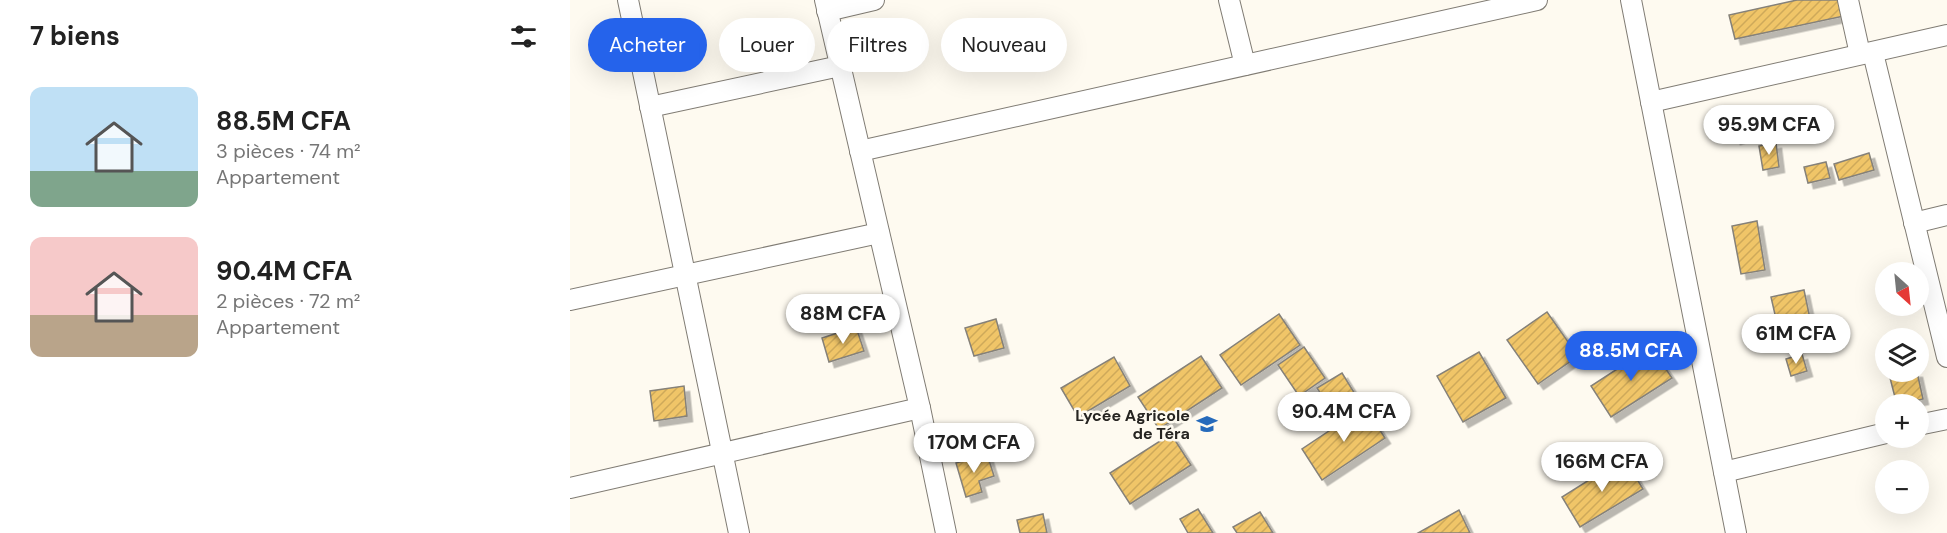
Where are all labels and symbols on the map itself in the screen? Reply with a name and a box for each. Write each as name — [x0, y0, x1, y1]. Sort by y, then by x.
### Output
pin: 95.9M CFA — [1700, 105, 1838, 156]
north arrow — [1875, 262, 1929, 316]
pin: 88M CFA — [788, 294, 898, 345]
pin: 61M CFA — [1741, 314, 1851, 365]
pin: 88.5M CFA — [1562, 331, 1700, 382]
pin: 90.4M CFA — [1275, 392, 1413, 443]
place label: Lycée Agricole de Téra — [1075, 405, 1190, 444]
school or university icon: Lycée Agricole de Téra — [1195, 412, 1219, 436]
pin: 170M CFA — [912, 423, 1036, 474]
pin: 166M CFA — [1540, 442, 1664, 493]

